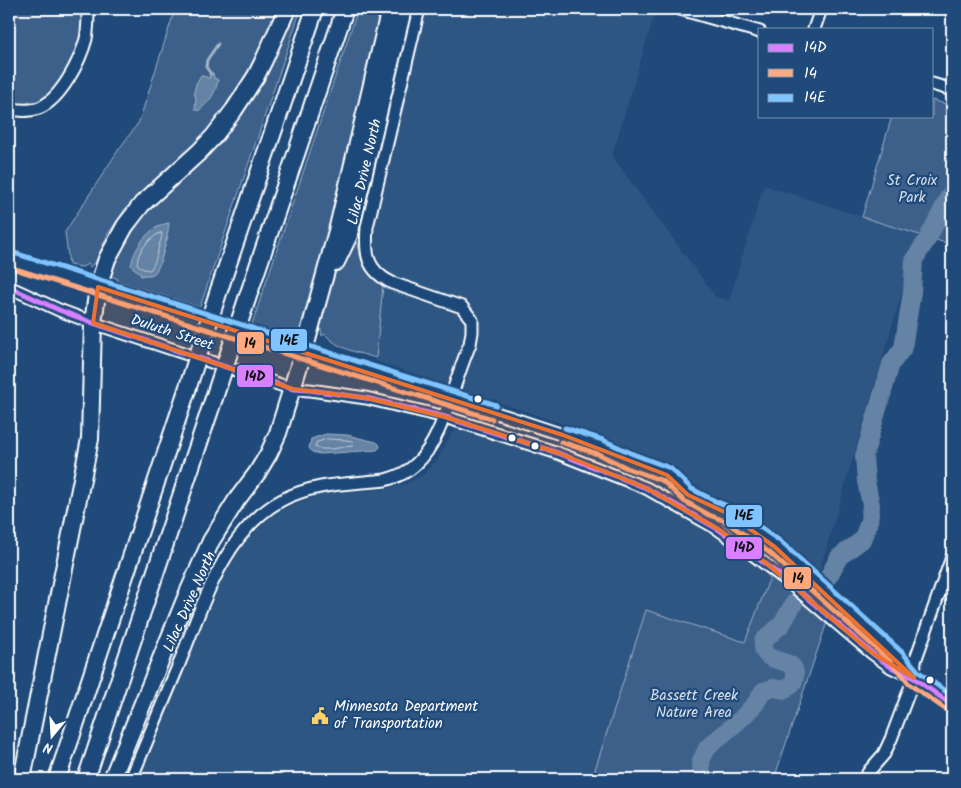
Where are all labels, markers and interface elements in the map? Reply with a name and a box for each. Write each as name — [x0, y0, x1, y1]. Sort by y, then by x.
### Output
legend — [758, 28, 934, 118]
text: 14D — [804, 36, 827, 60]
text: 14 — [804, 62, 817, 86]
text: 14E — [804, 86, 827, 110]
street label: Lilac Drive North — [341, 117, 389, 227]
park label: St Croix Park — [887, 169, 938, 210]
street label: Duluth Street — [128, 308, 217, 358]
line badge: 14E — [270, 328, 308, 352]
text: 14E — [279, 330, 300, 352]
line badge: 14 — [236, 331, 265, 355]
text: 14 — [244, 333, 256, 355]
line badge: 14D — [236, 364, 274, 388]
text: 14D — [244, 366, 266, 388]
unlabelled marker — [473, 394, 483, 404]
unlabelled marker — [507, 433, 517, 443]
unlabelled marker — [530, 441, 540, 451]
line badge: 14E — [725, 504, 763, 528]
text: 14E — [734, 505, 755, 527]
line badge: 14D — [725, 536, 763, 560]
text: 14D — [733, 537, 755, 559]
street label: Lilac Drive North — [157, 548, 223, 656]
line badge: 14 — [783, 566, 812, 590]
text: 14 — [792, 568, 804, 590]
unlabelled marker — [925, 675, 935, 685]
park label: Bassett Creek Nature Area — [650, 684, 739, 725]
place label: Minnesota Department of Transportation — [334, 695, 478, 736]
public building icon: Minnesota Department of Transportation — [310, 706, 330, 726]
north arrow — [28, 710, 78, 760]
text: N — [41, 736, 56, 759]

